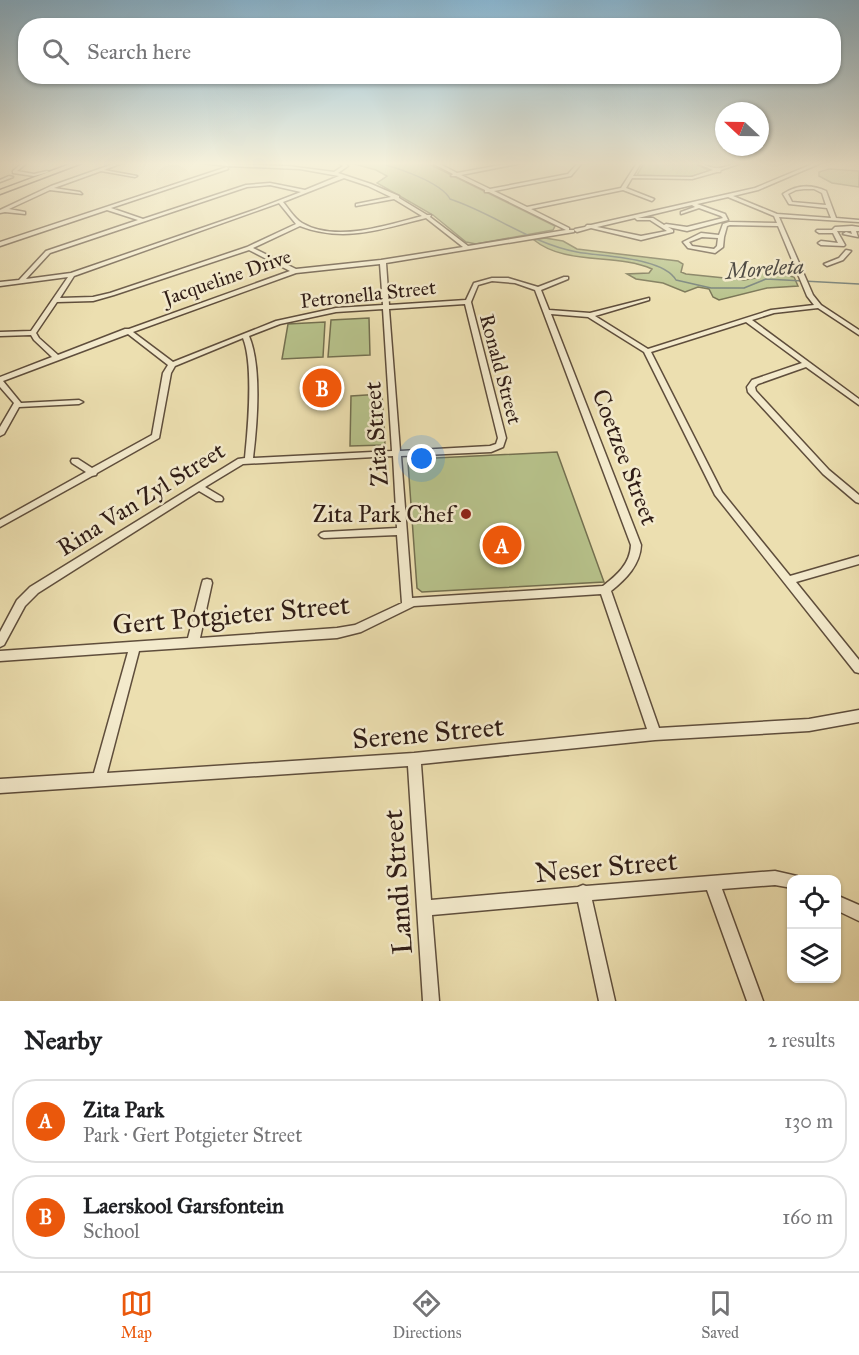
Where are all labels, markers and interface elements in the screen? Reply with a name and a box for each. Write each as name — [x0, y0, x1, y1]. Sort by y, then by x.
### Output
search box — [18, 18, 841, 84]
icon: search — [39, 35, 72, 68]
text: Search here — [87, 38, 191, 65]
north arrow — [715, 102, 769, 156]
street label: Jacqueline Drive — [158, 244, 294, 312]
water label: Moreleta — [723, 252, 805, 285]
street label: Petronella Street — [299, 275, 437, 313]
street label: Ronald Street — [475, 311, 527, 427]
pin: B — [302, 366, 342, 410]
street label: Zita Street — [357, 380, 395, 487]
street label: Coetzee Street — [585, 385, 665, 530]
street label: Rina Van Zyl Street — [52, 435, 231, 563]
your location — [407, 444, 436, 473]
place label: Zita Park Chef — [312, 499, 458, 529]
marker: Zita Park Chef — [459, 507, 473, 521]
pin: A — [482, 522, 522, 568]
street label: Gert Potgieter Street — [111, 587, 351, 642]
street label: Serene Street — [351, 708, 505, 757]
street label: Landi Street — [375, 808, 420, 956]
street label: Neser Street — [533, 843, 679, 890]
map controls — [787, 875, 841, 983]
button: locate — [787, 875, 841, 929]
button: layers — [787, 929, 841, 983]
text: Nearby — [24, 1024, 102, 1056]
text: 2 results — [767, 1028, 835, 1052]
text: Zita Park — [83, 1096, 164, 1123]
text: A — [39, 1109, 52, 1133]
text: 130 m — [784, 1109, 833, 1133]
text: Park · Gert Potgieter Street — [83, 1123, 302, 1147]
text: Laerskool Garsfontein — [83, 1192, 284, 1219]
text: B — [39, 1205, 52, 1229]
text: 160 m — [782, 1205, 833, 1229]
text: School — [83, 1219, 140, 1243]
tab: Map — [120, 1287, 153, 1342]
tab: Directions — [393, 1287, 461, 1342]
tab: Saved — [701, 1287, 739, 1342]

